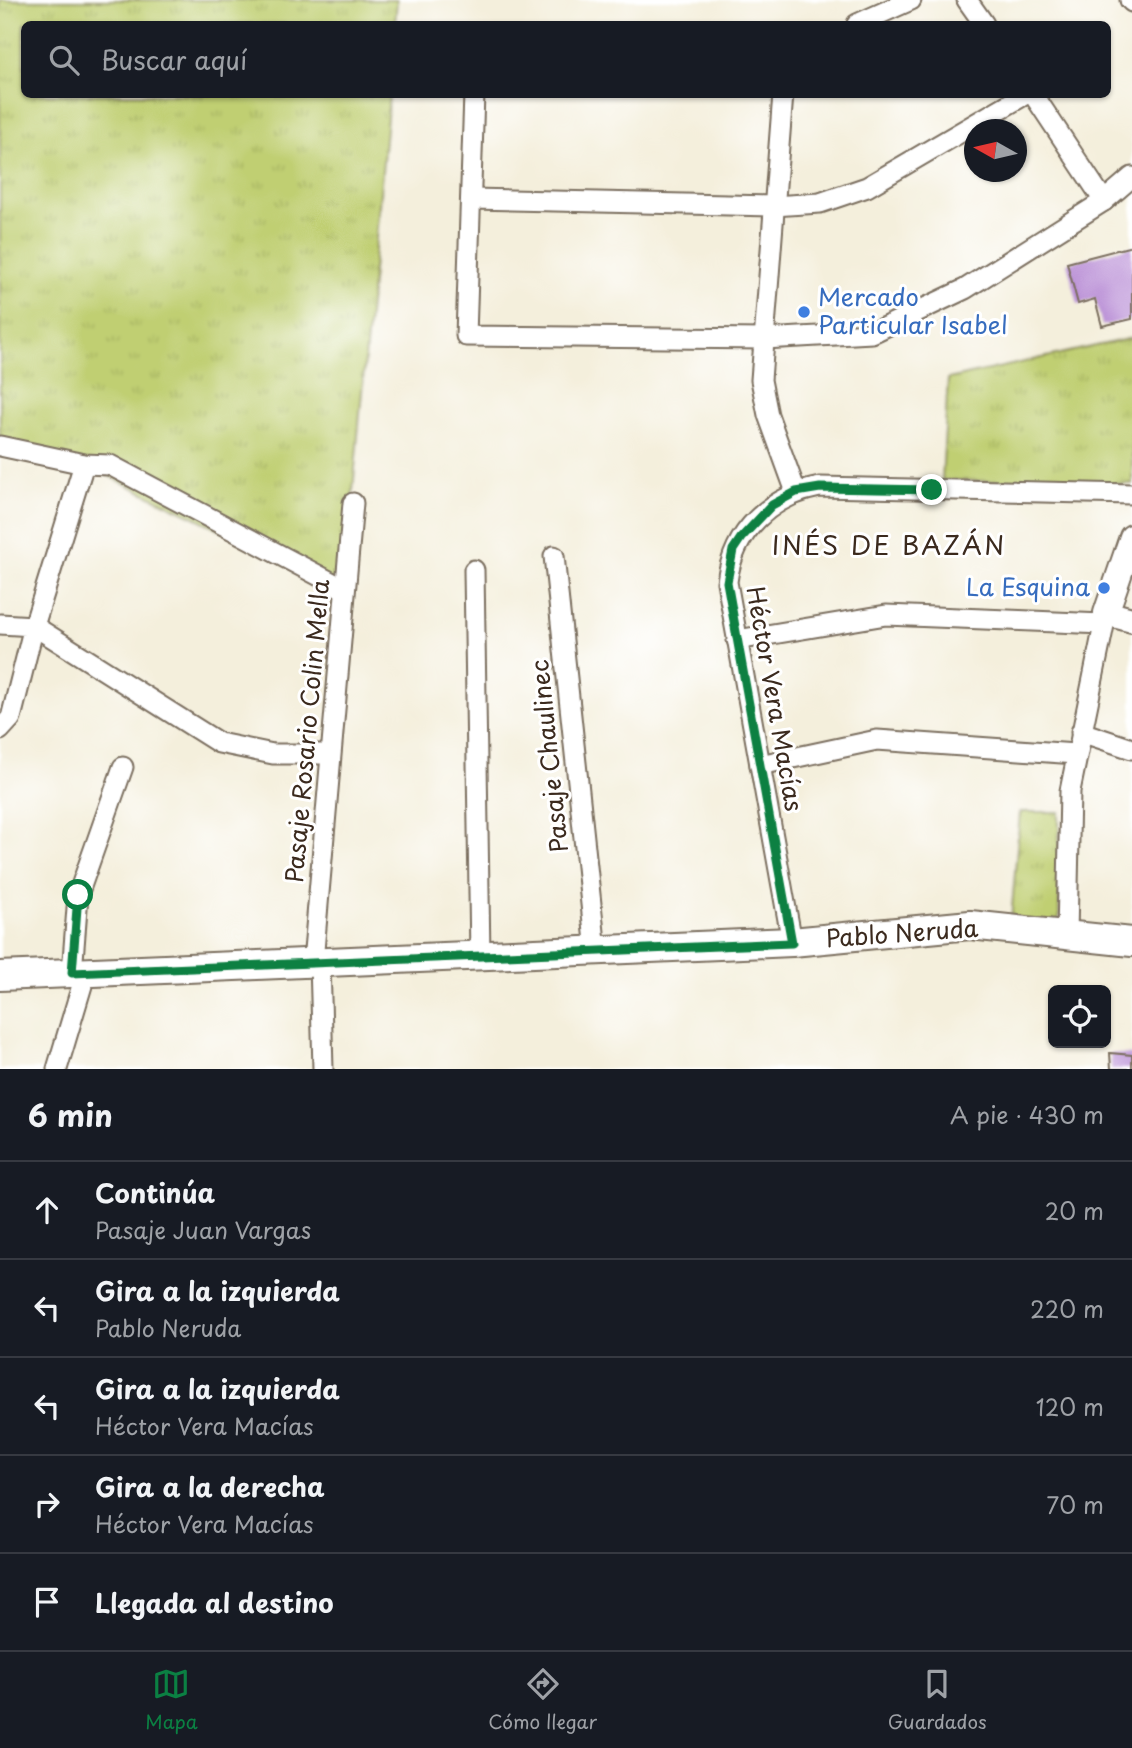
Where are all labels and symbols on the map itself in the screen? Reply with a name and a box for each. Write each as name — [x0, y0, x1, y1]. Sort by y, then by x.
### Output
north arrow — [964, 119, 1027, 182]
place label: Mercado Particular Isabel — [818, 278, 1008, 342]
marker: Mercado Particular Isabel — [796, 304, 812, 320]
route end — [916, 474, 947, 505]
district label: INÉS DE BAZÁN — [772, 525, 1006, 564]
place label: La Esquina — [966, 568, 1090, 604]
street label: Pasaje Rosario Colin Mella — [275, 578, 337, 884]
marker: La Esquina — [1096, 580, 1112, 596]
street label: Héctor Vera Macías — [738, 583, 813, 814]
street label: Pasaje Chaulinec — [520, 658, 576, 854]
route start — [62, 879, 93, 910]
street label: Pablo Neruda — [824, 909, 980, 955]

